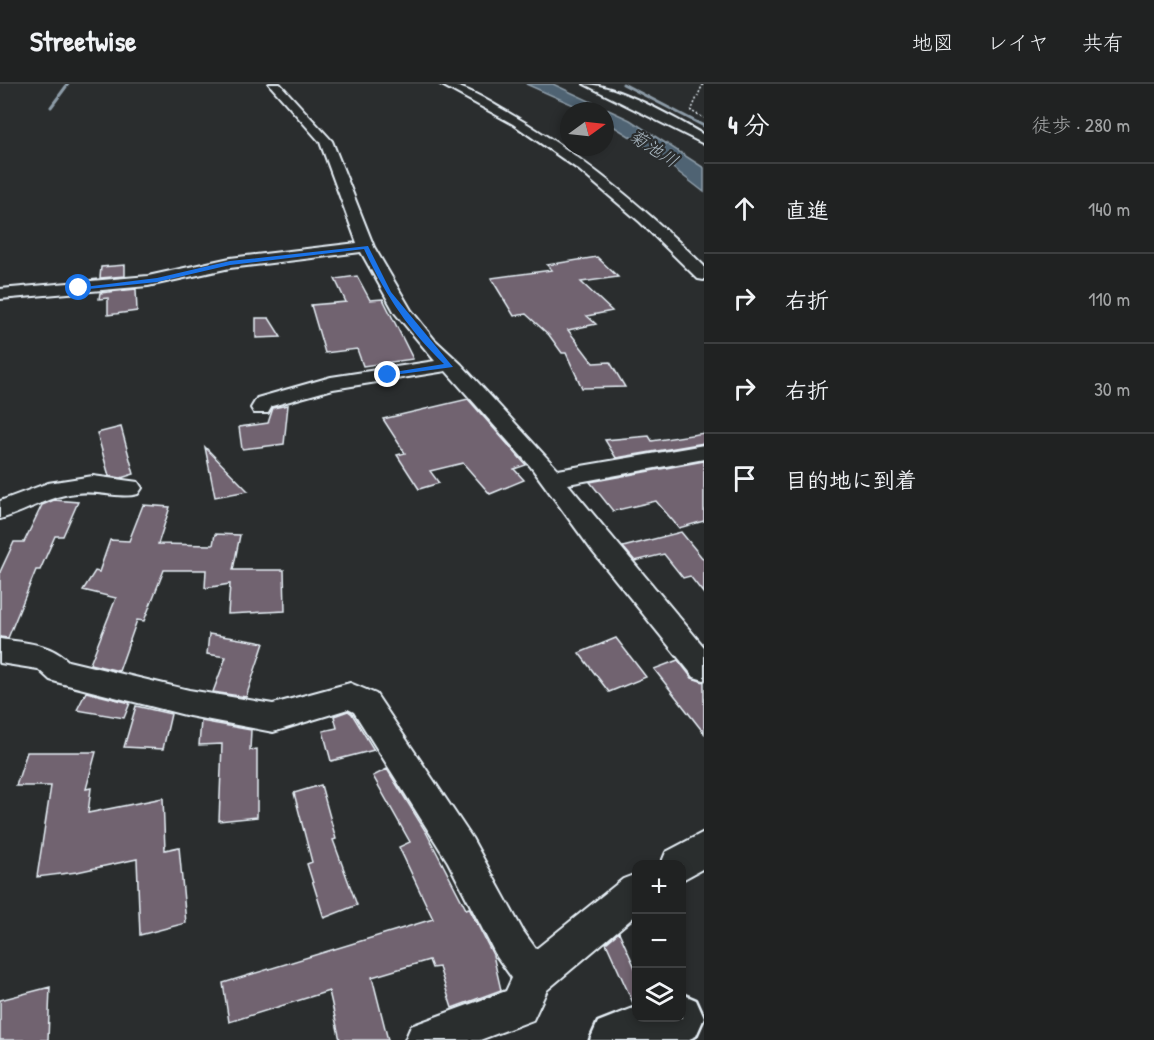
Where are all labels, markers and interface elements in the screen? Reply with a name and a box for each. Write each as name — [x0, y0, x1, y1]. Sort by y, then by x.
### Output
text: Streetwise — [30, 22, 136, 60]
text: 地図 — [912, 28, 954, 57]
text: レイヤ — [987, 28, 1049, 57]
text: 共有 — [1082, 28, 1124, 57]
north arrow — [560, 102, 614, 156]
text: 4 分 — [728, 107, 770, 142]
text: 徒歩 · 280 m — [1032, 111, 1130, 138]
water label: 菊池川 — [625, 123, 683, 173]
icon: ahead — [728, 192, 761, 225]
text: 直進 — [785, 195, 829, 225]
text: 140 m — [1088, 195, 1130, 222]
route start — [65, 274, 91, 300]
icon: right — [728, 282, 761, 315]
text: 右折 — [785, 285, 829, 315]
text: 110 m — [1088, 285, 1130, 312]
route end — [374, 361, 400, 387]
icon: right — [728, 372, 761, 405]
text: 右折 — [785, 375, 829, 405]
text: 30 m — [1094, 375, 1130, 402]
icon: arrive — [728, 462, 761, 495]
text: 目的地に到着 — [785, 465, 917, 495]
map controls — [632, 860, 686, 1022]
button: + — [632, 860, 686, 914]
button: − — [632, 914, 686, 968]
button: layers — [632, 968, 686, 1022]

